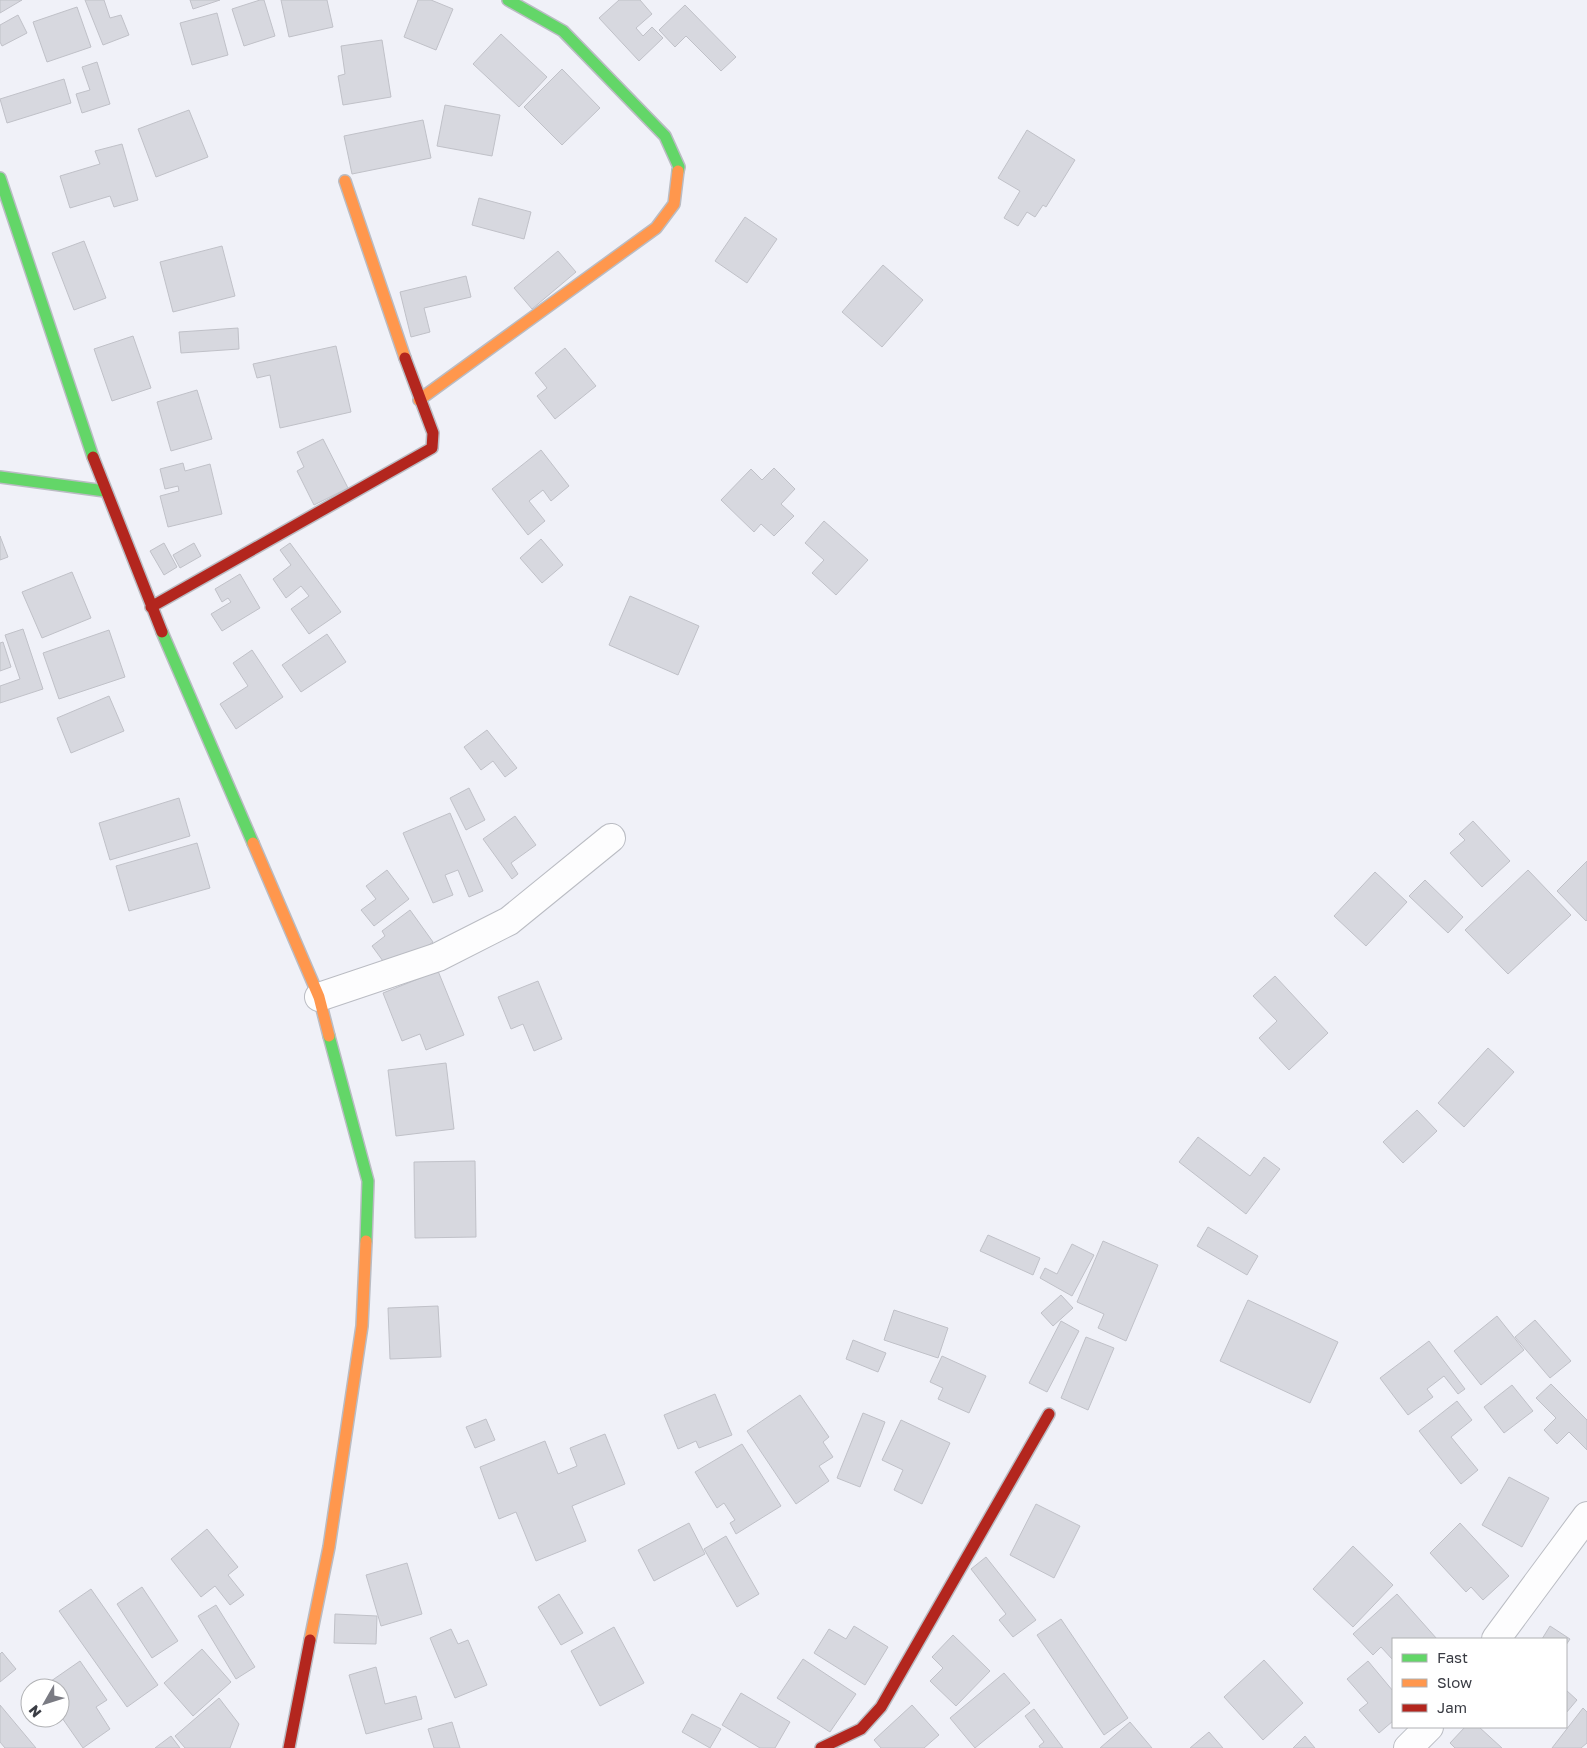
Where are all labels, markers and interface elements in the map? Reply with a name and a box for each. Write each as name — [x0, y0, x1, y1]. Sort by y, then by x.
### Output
legend — [1392, 1638, 1567, 1728]
text: Fast — [1437, 1648, 1468, 1666]
text: Slow — [1437, 1673, 1472, 1691]
north arrow — [20, 1678, 70, 1728]
text: Jam — [1437, 1698, 1467, 1716]
text: N — [25, 1702, 44, 1721]

